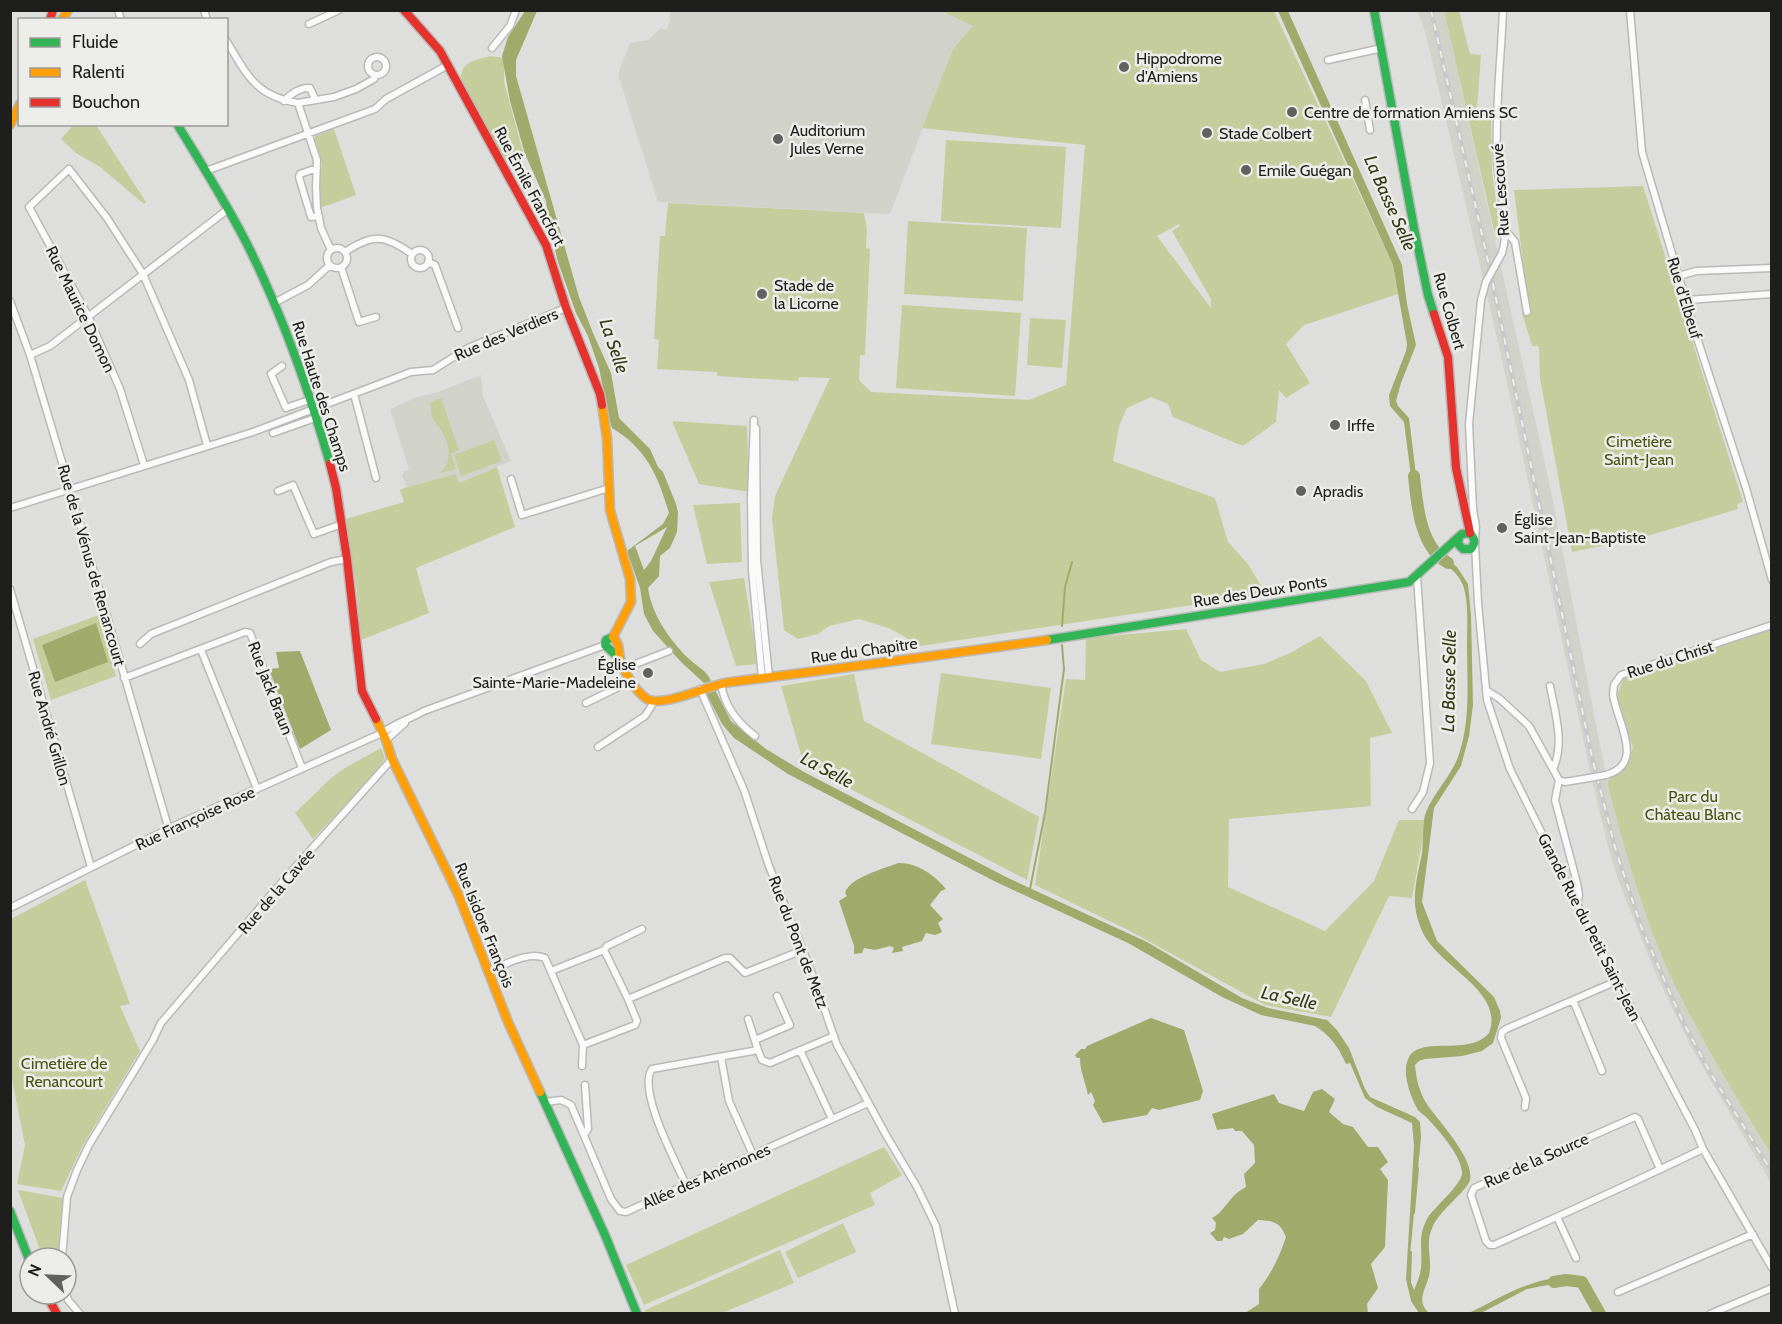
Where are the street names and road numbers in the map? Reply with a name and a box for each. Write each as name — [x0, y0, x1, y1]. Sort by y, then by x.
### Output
street label: Rue Émile Francfort — [490, 123, 569, 250]
street label: Rue Lescouvé — [1488, 143, 1513, 237]
street label: Rue Maurice Domon — [42, 243, 119, 375]
street label: Rue d'Elbeuf — [1663, 255, 1706, 342]
street label: Rue Colbert — [1429, 270, 1470, 352]
street label: Rue des Verdiers — [451, 304, 561, 365]
street label: Rue Haute des Champs — [288, 319, 355, 474]
street label: Rue de la Vénus de Renancourt — [54, 462, 130, 669]
street label: Rue des Deux Ponts — [1192, 572, 1328, 611]
street label: Rue du Chapitre — [810, 634, 919, 667]
street label: Rue du Christ — [1625, 636, 1716, 682]
street label: Rue Jack Braun — [244, 639, 297, 738]
street label: Rue André Grillon — [24, 669, 75, 788]
street label: Rue Françoise Rose — [132, 782, 258, 854]
street label: Grande Rue du Petit Saint-Jean — [1534, 830, 1645, 1024]
street label: Rue de la Cavée — [234, 845, 319, 938]
street label: Rue Isidore François — [451, 860, 518, 991]
street label: Rue du Pont de Metz — [764, 873, 833, 1012]
street label: Rue de la Source — [1481, 1129, 1591, 1192]
street label: Allée des Anémones — [639, 1140, 773, 1213]

